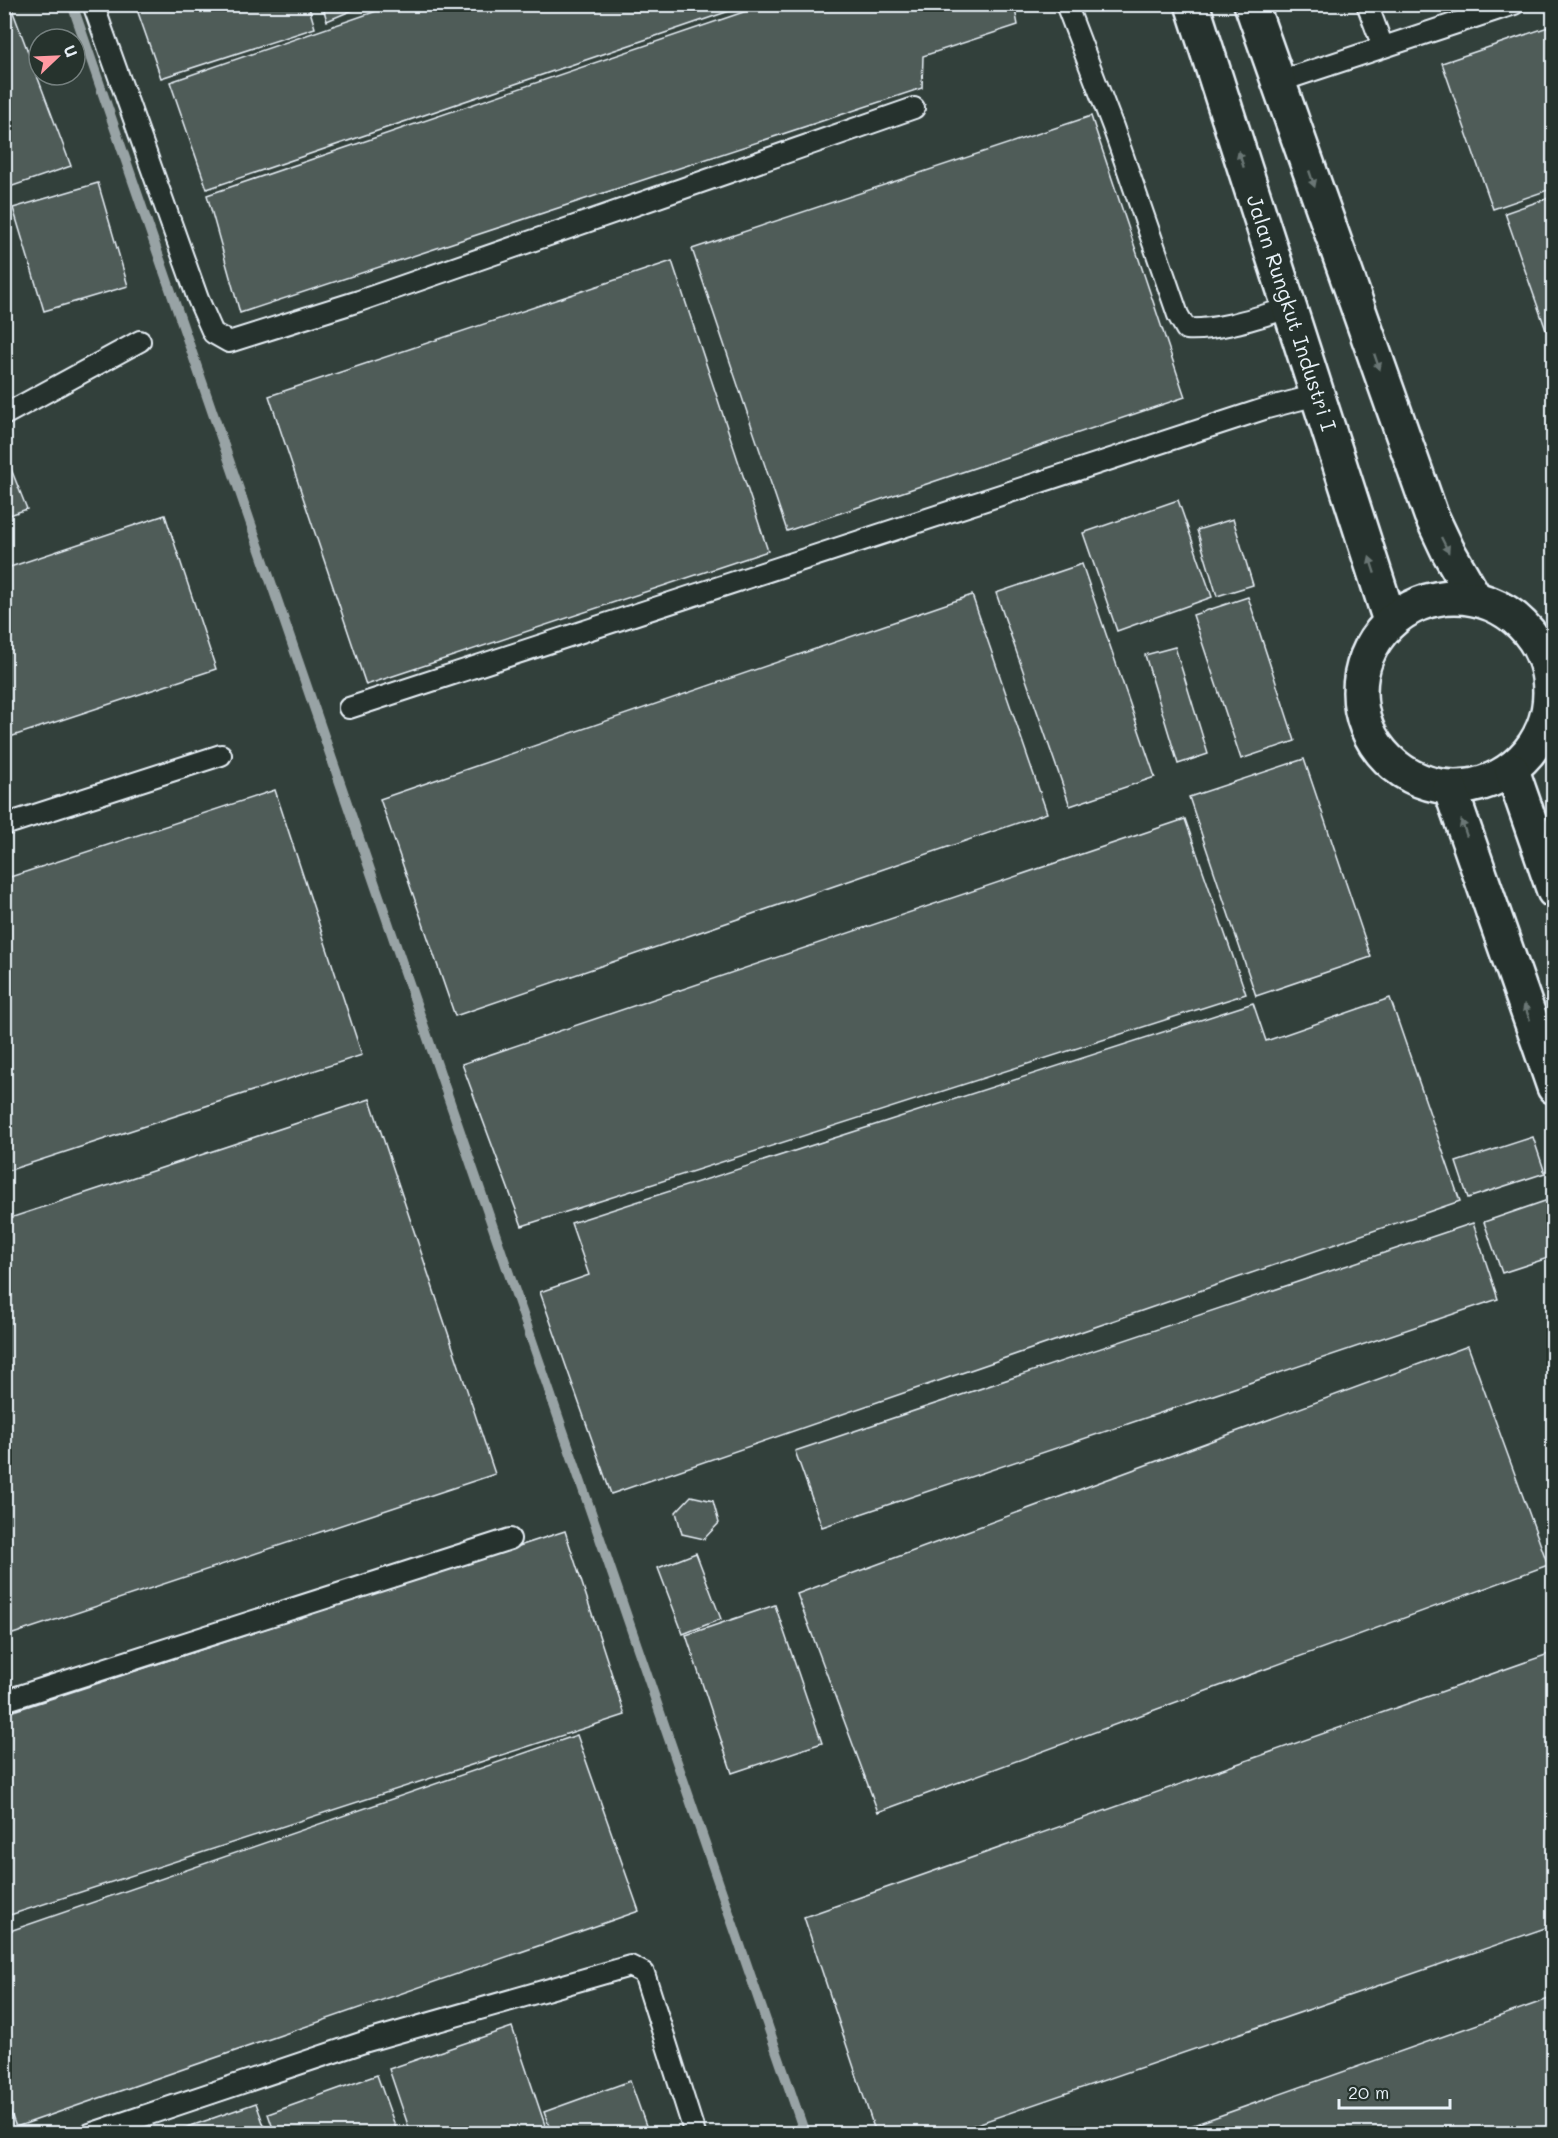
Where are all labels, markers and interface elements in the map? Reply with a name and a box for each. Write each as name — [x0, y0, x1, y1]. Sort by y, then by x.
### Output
north arrow — [27, 27, 87, 87]
text: U — [59, 42, 83, 60]
one-way arrow — [1236, 150, 1246, 168]
one-way arrow — [1307, 170, 1317, 188]
street label: Jalan Rungkut Industri I — [1241, 191, 1343, 434]
one-way arrow — [1372, 353, 1382, 371]
one-way arrow — [1441, 536, 1450, 553]
one-way arrow — [1367, 556, 1376, 574]
one-way arrow — [1458, 818, 1468, 836]
one-way arrow — [1522, 1003, 1532, 1021]
scale bar — [1339, 2072, 1450, 2110]
text: 20 m — [1348, 2080, 1389, 2104]

